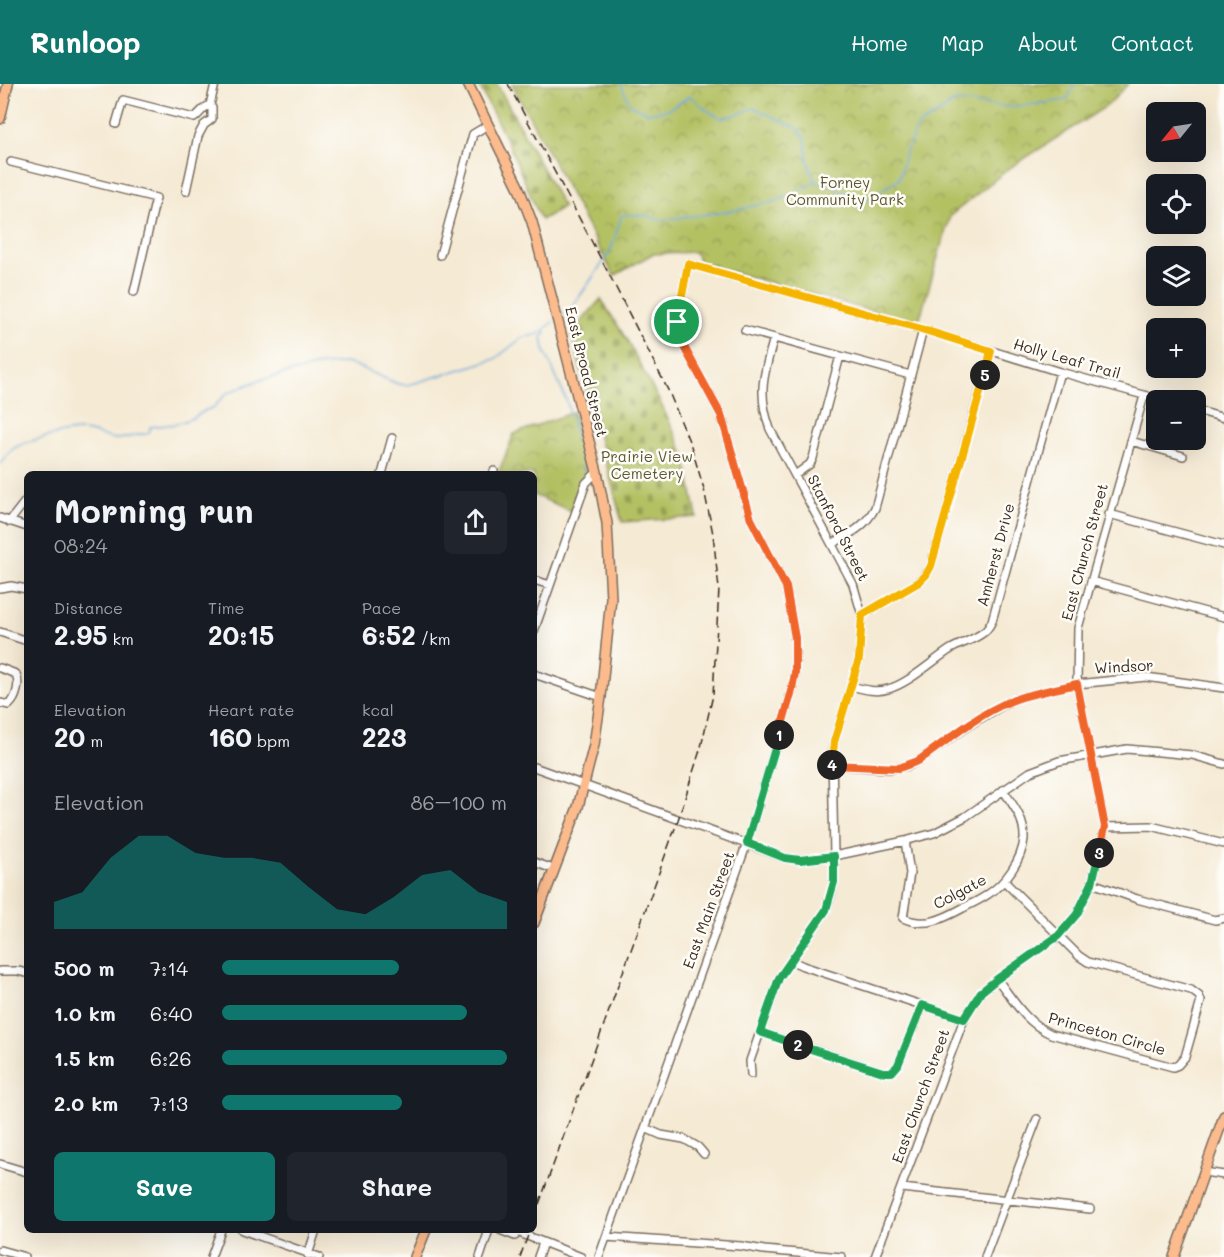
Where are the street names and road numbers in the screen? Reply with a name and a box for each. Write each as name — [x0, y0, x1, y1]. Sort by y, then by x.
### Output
street label: East Broad Street — [561, 304, 613, 439]
street label: Holly Leaf Trail — [1011, 333, 1123, 383]
street label: Stanford Street — [803, 471, 874, 584]
street label: East Church Street — [1056, 481, 1112, 623]
street label: Amherst Drive — [972, 501, 1018, 609]
street label: Windsor — [1094, 654, 1154, 678]
street label: East Main Street — [678, 848, 739, 971]
street label: Colgate — [930, 869, 990, 913]
street label: Princeton Circle — [1046, 1007, 1168, 1059]
street label: East Church Street — [886, 1026, 954, 1166]

